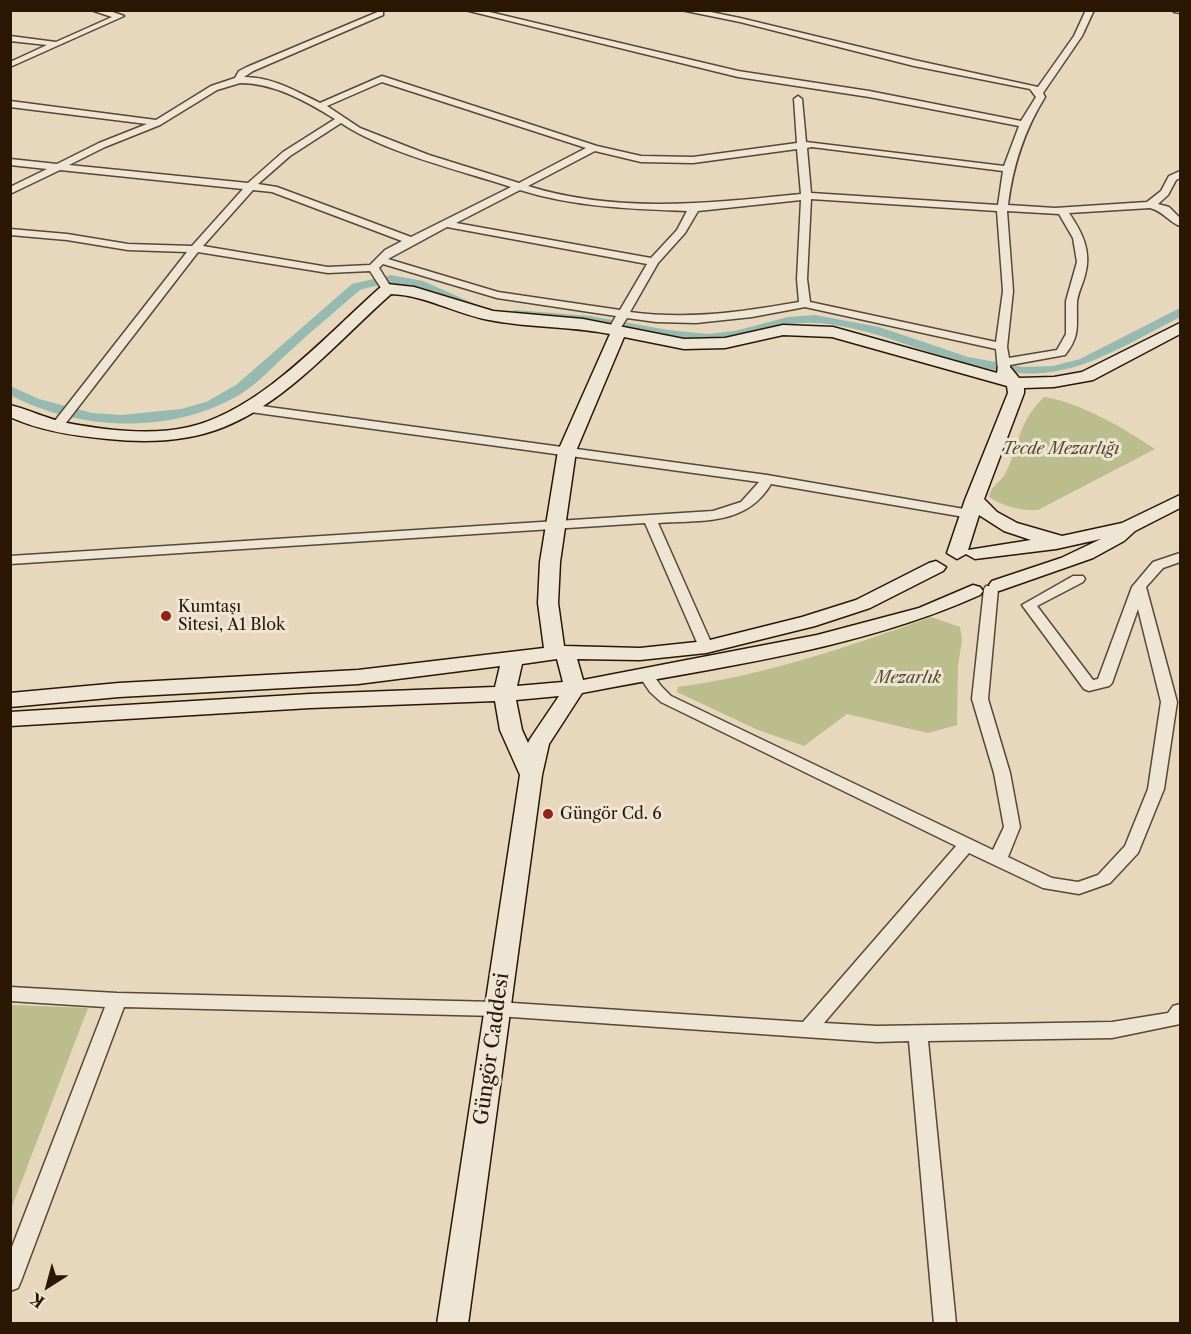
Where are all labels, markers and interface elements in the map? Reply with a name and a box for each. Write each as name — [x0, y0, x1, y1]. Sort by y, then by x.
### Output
park label: Tecde Mezarlığı — [1003, 439, 1119, 459]
place label: Kumtaşı Sitesi, A1 Blok — [178, 597, 285, 635]
marker: Kumtaşı Sitesi, A1 Blok — [159, 609, 173, 623]
park label: Mezarlık — [875, 668, 941, 688]
place label: Güngör Cd. 6 — [560, 804, 662, 824]
marker: Güngör Cd. 6 — [541, 807, 555, 821]
street label: Güngör Caddesi — [469, 971, 515, 1127]
north arrow — [18, 1256, 78, 1316]
text: K — [26, 1289, 48, 1312]

